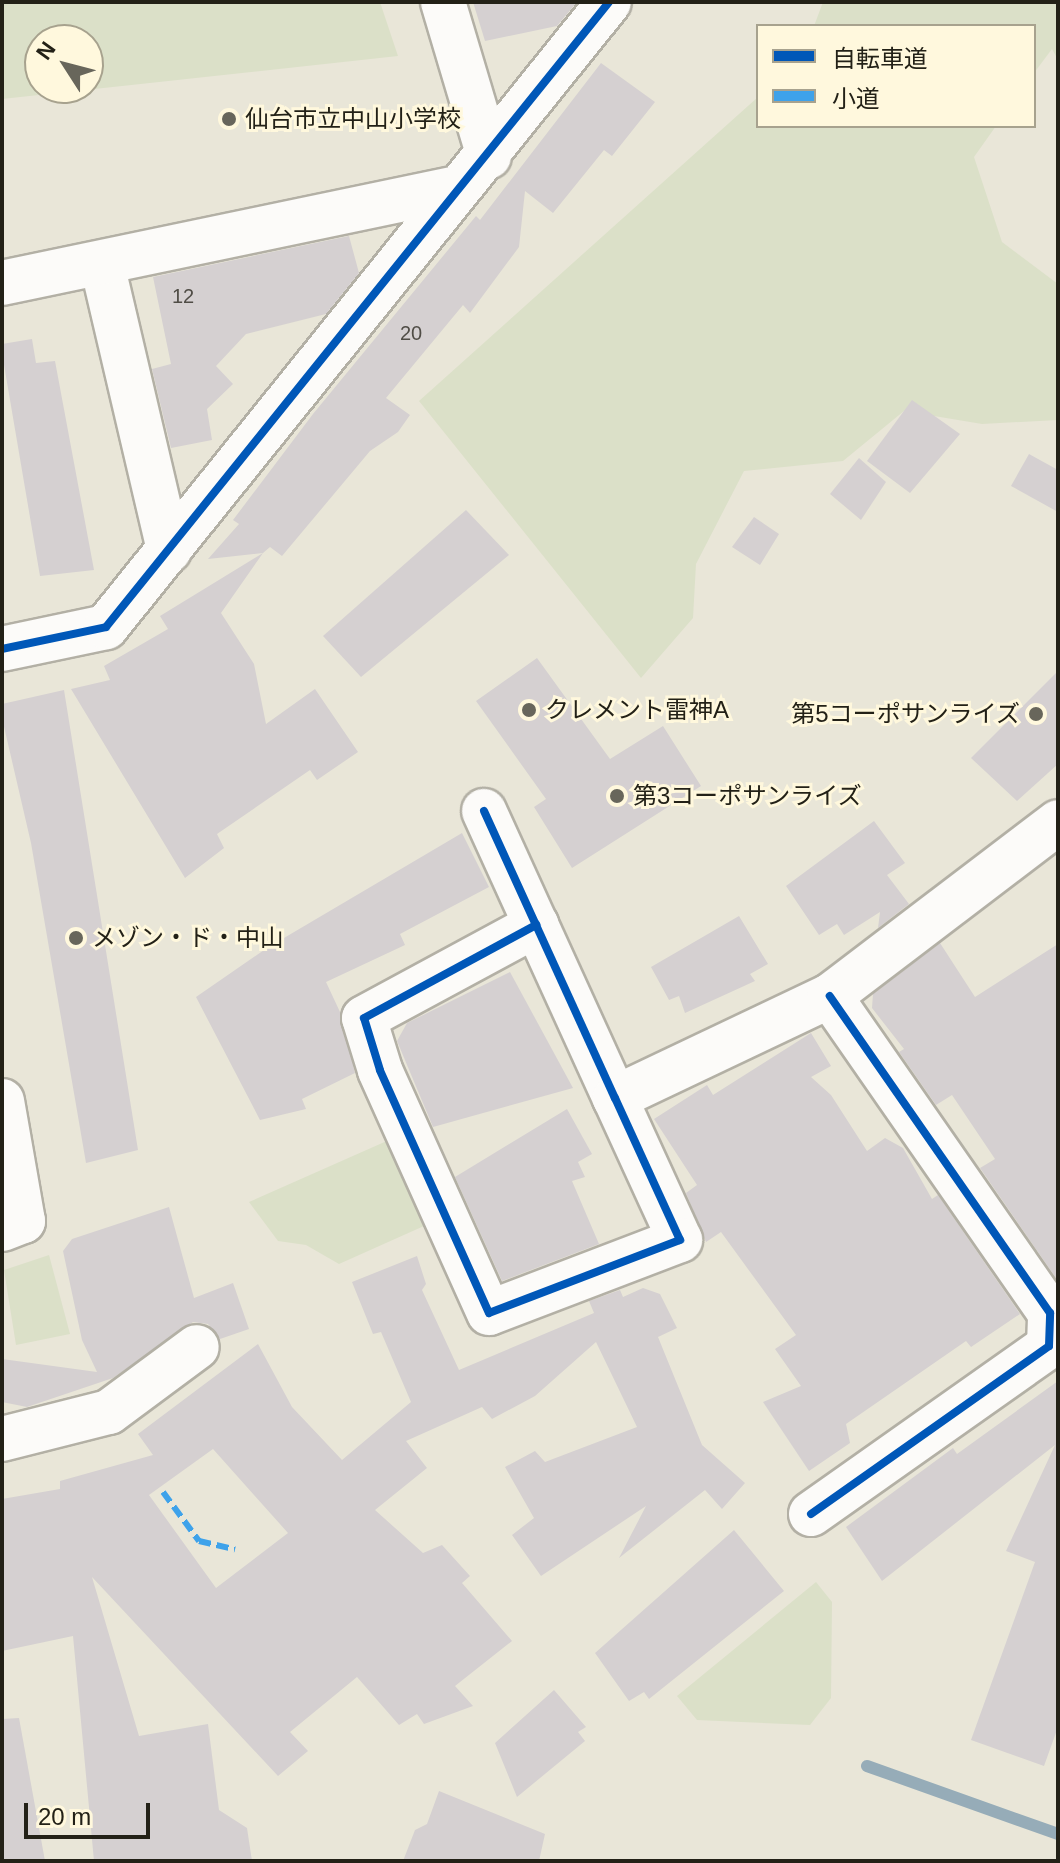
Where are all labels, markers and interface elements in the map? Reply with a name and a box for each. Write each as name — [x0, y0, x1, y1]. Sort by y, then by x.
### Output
north arrow — [24, 24, 104, 104]
legend — [756, 24, 1036, 128]
text: N — [31, 37, 61, 65]
text: 自転車道 — [832, 45, 928, 72]
text: 小道 — [832, 85, 880, 112]
place label: 仙台市立中山小学校 — [245, 105, 461, 133]
marker: 仙台市立中山小学校 — [220, 110, 238, 128]
house number: 12 — [172, 284, 194, 308]
house number: 20 — [400, 321, 422, 345]
place label: クレメント雷神A — [545, 696, 729, 724]
place label: 第5コーポサンライズ — [791, 700, 1020, 728]
marker: クレメント雷神A — [520, 701, 538, 719]
marker: 第5コーポサンライズ — [1027, 705, 1045, 723]
place label: 第3コーポサンライズ — [633, 782, 862, 810]
marker: 第3コーポサンライズ — [608, 787, 626, 805]
place label: メゾン・ド・中山 — [92, 924, 284, 952]
marker: メゾン・ド・中山 — [67, 929, 85, 947]
scale bar — [28, 1787, 154, 1837]
text: 20 m — [38, 1803, 91, 1830]

